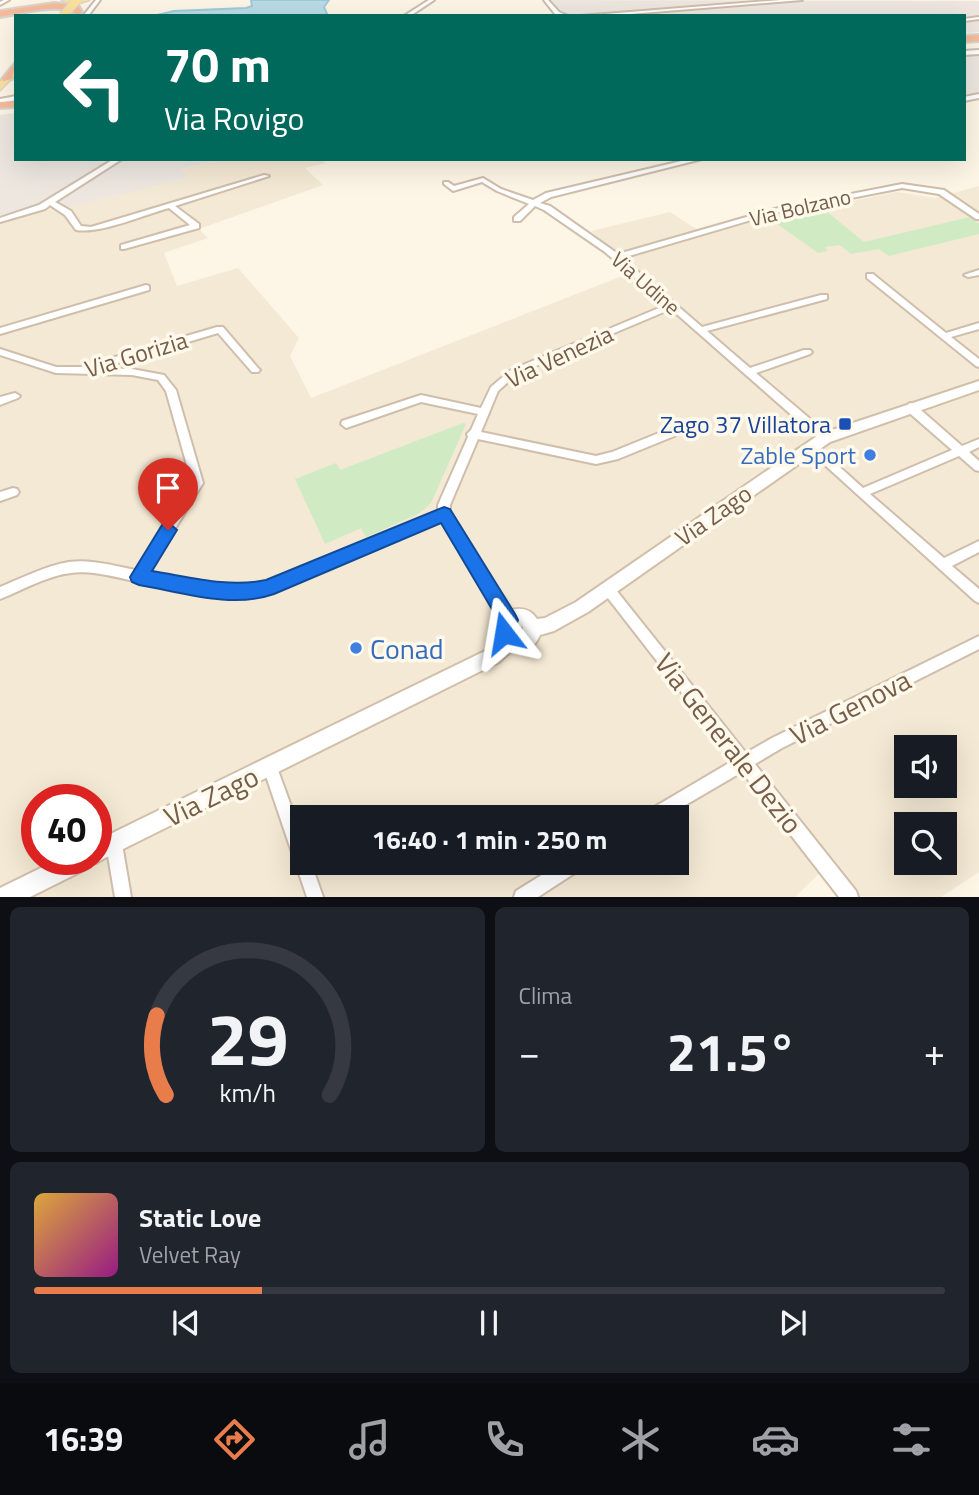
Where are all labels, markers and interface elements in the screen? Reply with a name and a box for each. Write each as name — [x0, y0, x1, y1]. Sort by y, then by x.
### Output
text: 70 m — [164, 26, 271, 101]
icon: left — [49, 42, 140, 133]
text: Via Rovigo — [164, 94, 304, 142]
street label: Via Bolzano — [746, 180, 854, 234]
street label: Via Udine — [604, 244, 688, 322]
street label: Via Venezia — [499, 315, 619, 397]
street label: Via Gorizia — [80, 321, 192, 387]
place label: Zago 37 Villatora — [660, 406, 831, 442]
marker: Zago 37 Villatora — [837, 416, 853, 432]
place label: Zable Sport — [740, 437, 857, 473]
marker: Zable Sport — [862, 447, 878, 463]
pin — [138, 458, 198, 530]
icon: arrive — [149, 469, 187, 507]
street label: Via Zago — [667, 475, 759, 555]
position arrow — [467, 596, 541, 670]
place label: Conad — [370, 627, 444, 670]
marker: Conad — [348, 640, 364, 656]
street label: Via Generale Dezio — [644, 643, 814, 843]
street label: Via Genova — [782, 658, 918, 756]
map controls — [894, 735, 957, 875]
button: sound — [894, 735, 957, 798]
street label: Via Zago — [156, 755, 266, 837]
speed limit sign: 40 — [21, 784, 112, 875]
button: search — [894, 812, 957, 875]
text: 16:40 · 1 min · 250 m — [372, 820, 607, 859]
text: Clima — [519, 978, 572, 1013]
text: 29 — [206, 984, 288, 1094]
text: 21.5° — [667, 1012, 797, 1091]
text: − — [519, 1023, 540, 1081]
text: + — [924, 1023, 945, 1081]
text: km/h — [219, 1074, 276, 1112]
text: Static Love — [139, 1198, 261, 1237]
text: Velvet Ray — [139, 1237, 241, 1272]
icon: previous — [167, 1304, 205, 1342]
icon: pause — [470, 1304, 508, 1342]
icon: next — [774, 1304, 812, 1342]
text: 16:39 — [43, 1415, 123, 1463]
icon: directions — [210, 1415, 259, 1464]
icon: music — [345, 1415, 394, 1464]
icon: phone — [480, 1415, 529, 1464]
icon: climate — [616, 1415, 665, 1464]
icon: car — [751, 1415, 800, 1464]
icon: filters — [887, 1415, 936, 1464]

